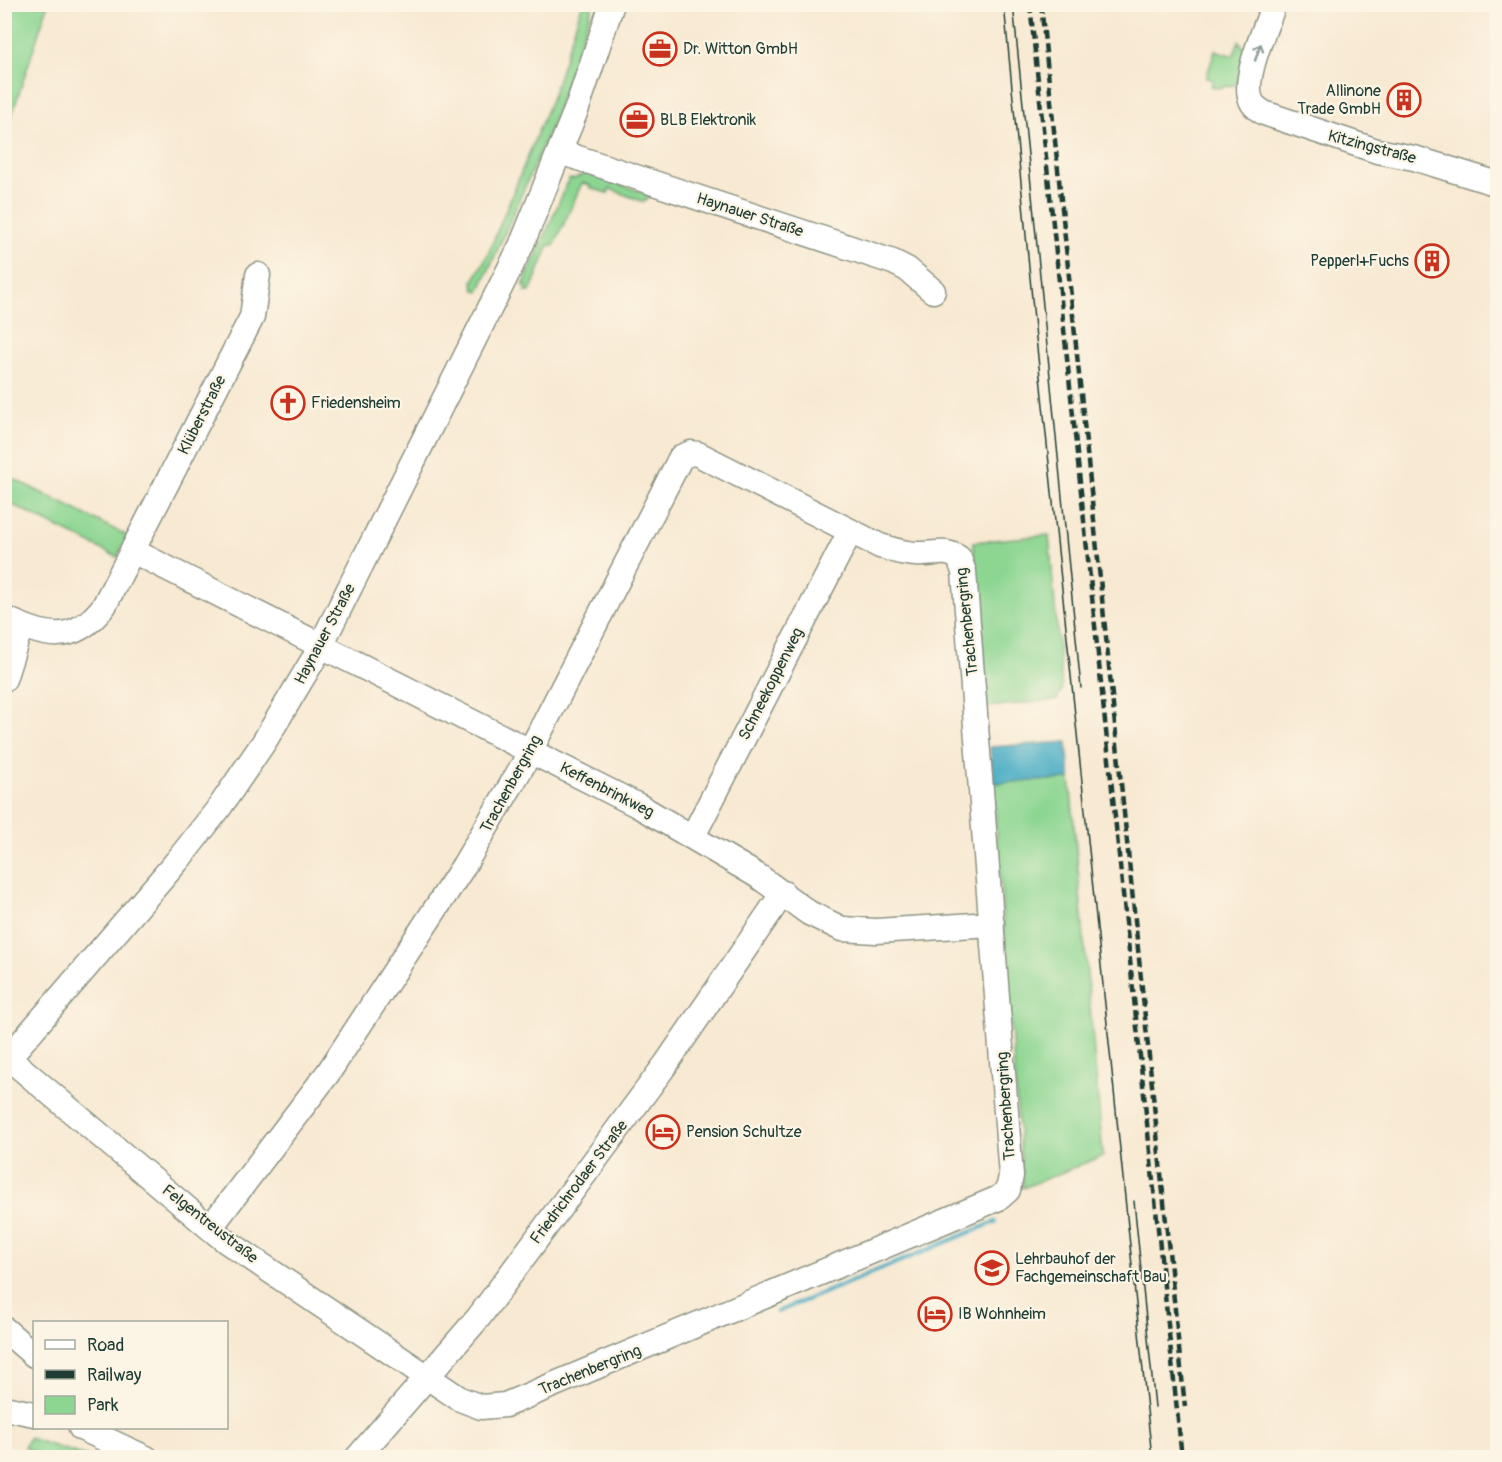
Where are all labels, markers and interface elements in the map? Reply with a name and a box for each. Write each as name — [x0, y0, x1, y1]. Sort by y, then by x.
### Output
office icon: Dr. Witton GmbH — [642, 31, 678, 67]
place label: Dr. Witton GmbH — [683, 39, 798, 59]
one-way arrow — [1253, 43, 1264, 62]
place label: Allinone Trade GmbH — [1297, 81, 1381, 119]
building icon: Allinone Trade GmbH — [1386, 82, 1422, 118]
office icon: BLB Elektronik — [619, 102, 655, 138]
place label: BLB Elektronik — [660, 110, 756, 130]
street label: Kitzingstraße — [1326, 126, 1418, 168]
street label: Haynauer Straße — [694, 188, 806, 242]
building icon: Pepperl+Fuchs — [1414, 243, 1450, 279]
place label: Pepperl+Fuchs — [1310, 251, 1409, 271]
street label: Klüberstraße — [173, 372, 231, 458]
church icon: Friedensheim — [270, 385, 306, 421]
place label: Friedensheim — [311, 393, 401, 413]
street label: Trachenbergring — [951, 567, 983, 677]
street label: Haynauer Straße — [290, 580, 360, 688]
street label: Schneekoppenweg — [734, 624, 808, 744]
street label: Trachenbergring — [476, 732, 546, 836]
street label: Keffenbrinkweg — [556, 758, 658, 822]
street label: Trachenbergring — [992, 1051, 1020, 1161]
hotel icon: Pension Schultze — [645, 1114, 681, 1150]
street label: Friedrichrodaer Straße — [526, 1116, 632, 1248]
place label: Pension Schultze — [686, 1122, 802, 1142]
street label: Felgentreustraße — [158, 1180, 262, 1268]
place label: Lehrbauhof der Fachgemeinschaft Bau — [1015, 1249, 1167, 1287]
school or university icon: Lehrbauhof der Fachgemeinschaft Bau — [974, 1250, 1010, 1286]
hotel icon: IB Wohnheim — [917, 1296, 953, 1332]
place label: IB Wohnheim — [958, 1304, 1046, 1324]
legend — [33, 1321, 228, 1429]
text: Road — [87, 1334, 124, 1357]
street label: Trachenbergring — [536, 1340, 644, 1400]
text: Railway — [87, 1364, 142, 1387]
text: Park — [87, 1394, 119, 1417]

